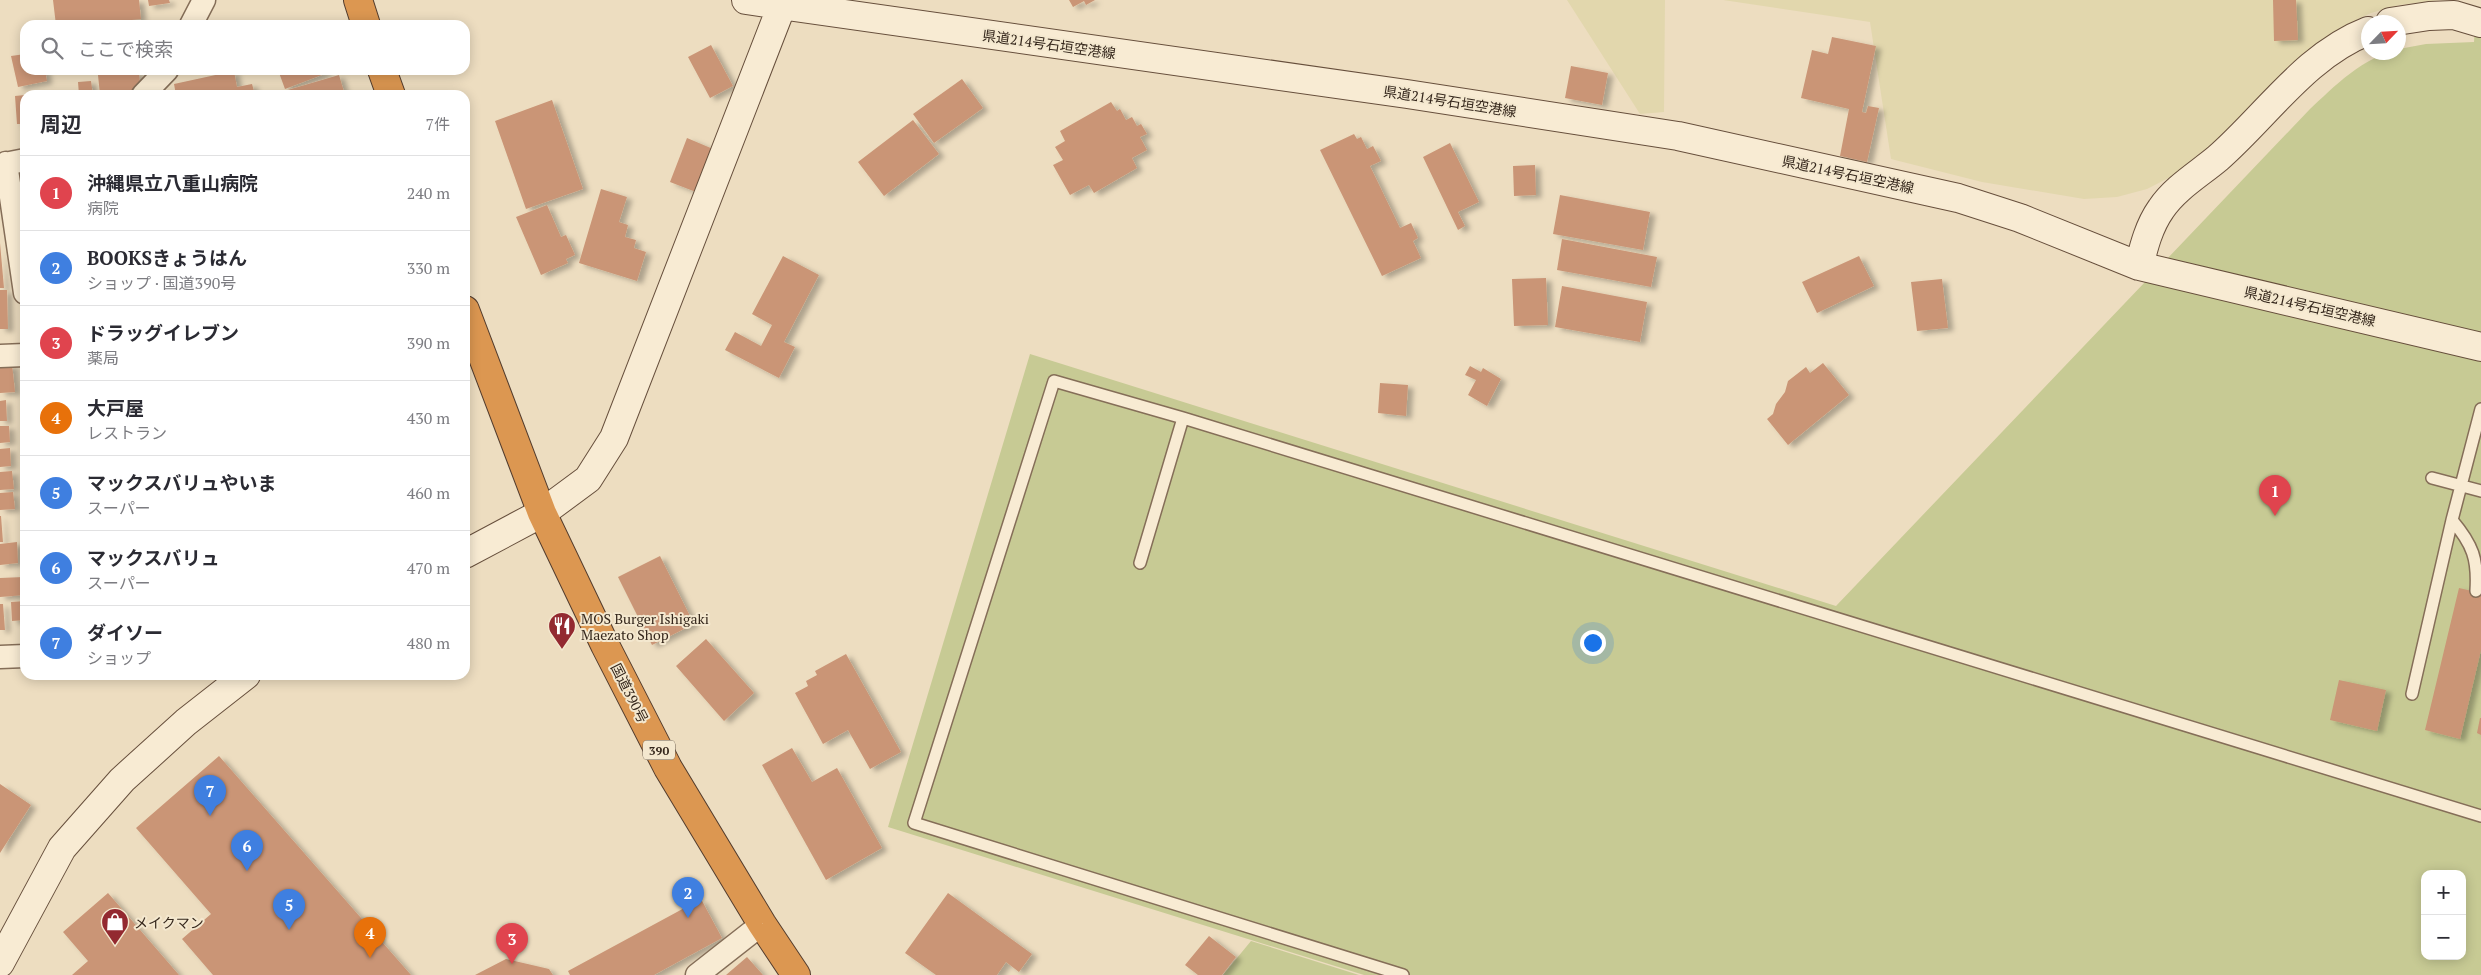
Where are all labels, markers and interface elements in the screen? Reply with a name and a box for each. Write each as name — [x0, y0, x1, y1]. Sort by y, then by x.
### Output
north arrow — [2361, 15, 2406, 60]
search box — [20, 20, 470, 75]
street label: 県道214号石垣空港線 — [981, 25, 1117, 63]
icon: search — [38, 34, 66, 62]
text: ここで検索 — [78, 36, 173, 61]
street label: 県道214号石垣空港線 — [1382, 81, 1518, 121]
text: 周辺 — [40, 110, 82, 138]
text: 7件 — [425, 113, 450, 135]
street label: 県道214号石垣空港線 — [1780, 151, 1916, 197]
text: 沖縄県立八重山病院 — [87, 170, 258, 195]
text: 1 — [51, 182, 61, 204]
text: 240 m — [407, 182, 450, 204]
text: 病院 — [87, 197, 119, 219]
text: BOOKSきょうはん — [87, 245, 247, 270]
text: 2 — [51, 257, 61, 279]
text: 330 m — [407, 257, 450, 279]
text: ショップ · 国道390号 — [87, 272, 236, 294]
street label: 県道214号石垣空港線 — [2242, 282, 2378, 330]
text: ドラッグイレブン — [87, 320, 239, 345]
text: 3 — [51, 332, 61, 354]
text: 390 m — [407, 332, 450, 354]
text: 薬局 — [87, 347, 119, 369]
text: 大戸屋 — [87, 395, 144, 420]
text: 4 — [51, 407, 61, 429]
text: 430 m — [407, 407, 450, 429]
text: レストラン — [87, 422, 167, 444]
text: マックスバリュやいま — [87, 470, 276, 495]
pin: 1 — [2259, 475, 2291, 516]
text: 5 — [51, 482, 61, 504]
text: 460 m — [407, 482, 450, 504]
text: スーパー — [87, 497, 151, 519]
text: マックスバリュ — [87, 545, 219, 570]
text: 6 — [51, 557, 61, 579]
text: 470 m — [407, 557, 450, 579]
text: スーパー — [87, 572, 151, 594]
place label: MOS Burger Ishigaki Maezato Shop — [581, 609, 709, 644]
restaurant icon: MOS Burger Ishigaki Maezato Shop — [547, 611, 577, 650]
text: ダイソー — [87, 620, 163, 645]
your location — [1580, 630, 1606, 656]
text: 7 — [51, 632, 61, 654]
text: 480 m — [407, 632, 450, 654]
text: ショップ — [87, 647, 151, 669]
street label: 国道390号 — [607, 660, 653, 726]
road number: 390 — [643, 740, 675, 760]
pin: 7 — [194, 775, 226, 816]
pin: 6 — [231, 830, 263, 871]
map controls — [2421, 870, 2466, 960]
button: + — [2421, 870, 2466, 915]
pin: 2 — [672, 877, 704, 918]
pin: 5 — [273, 889, 305, 930]
shop icon: メイクマン — [100, 907, 130, 946]
place label: メイクマン — [134, 913, 204, 932]
button: − — [2421, 915, 2466, 960]
pin: 4 — [354, 917, 386, 958]
pin: 3 — [496, 923, 528, 964]

